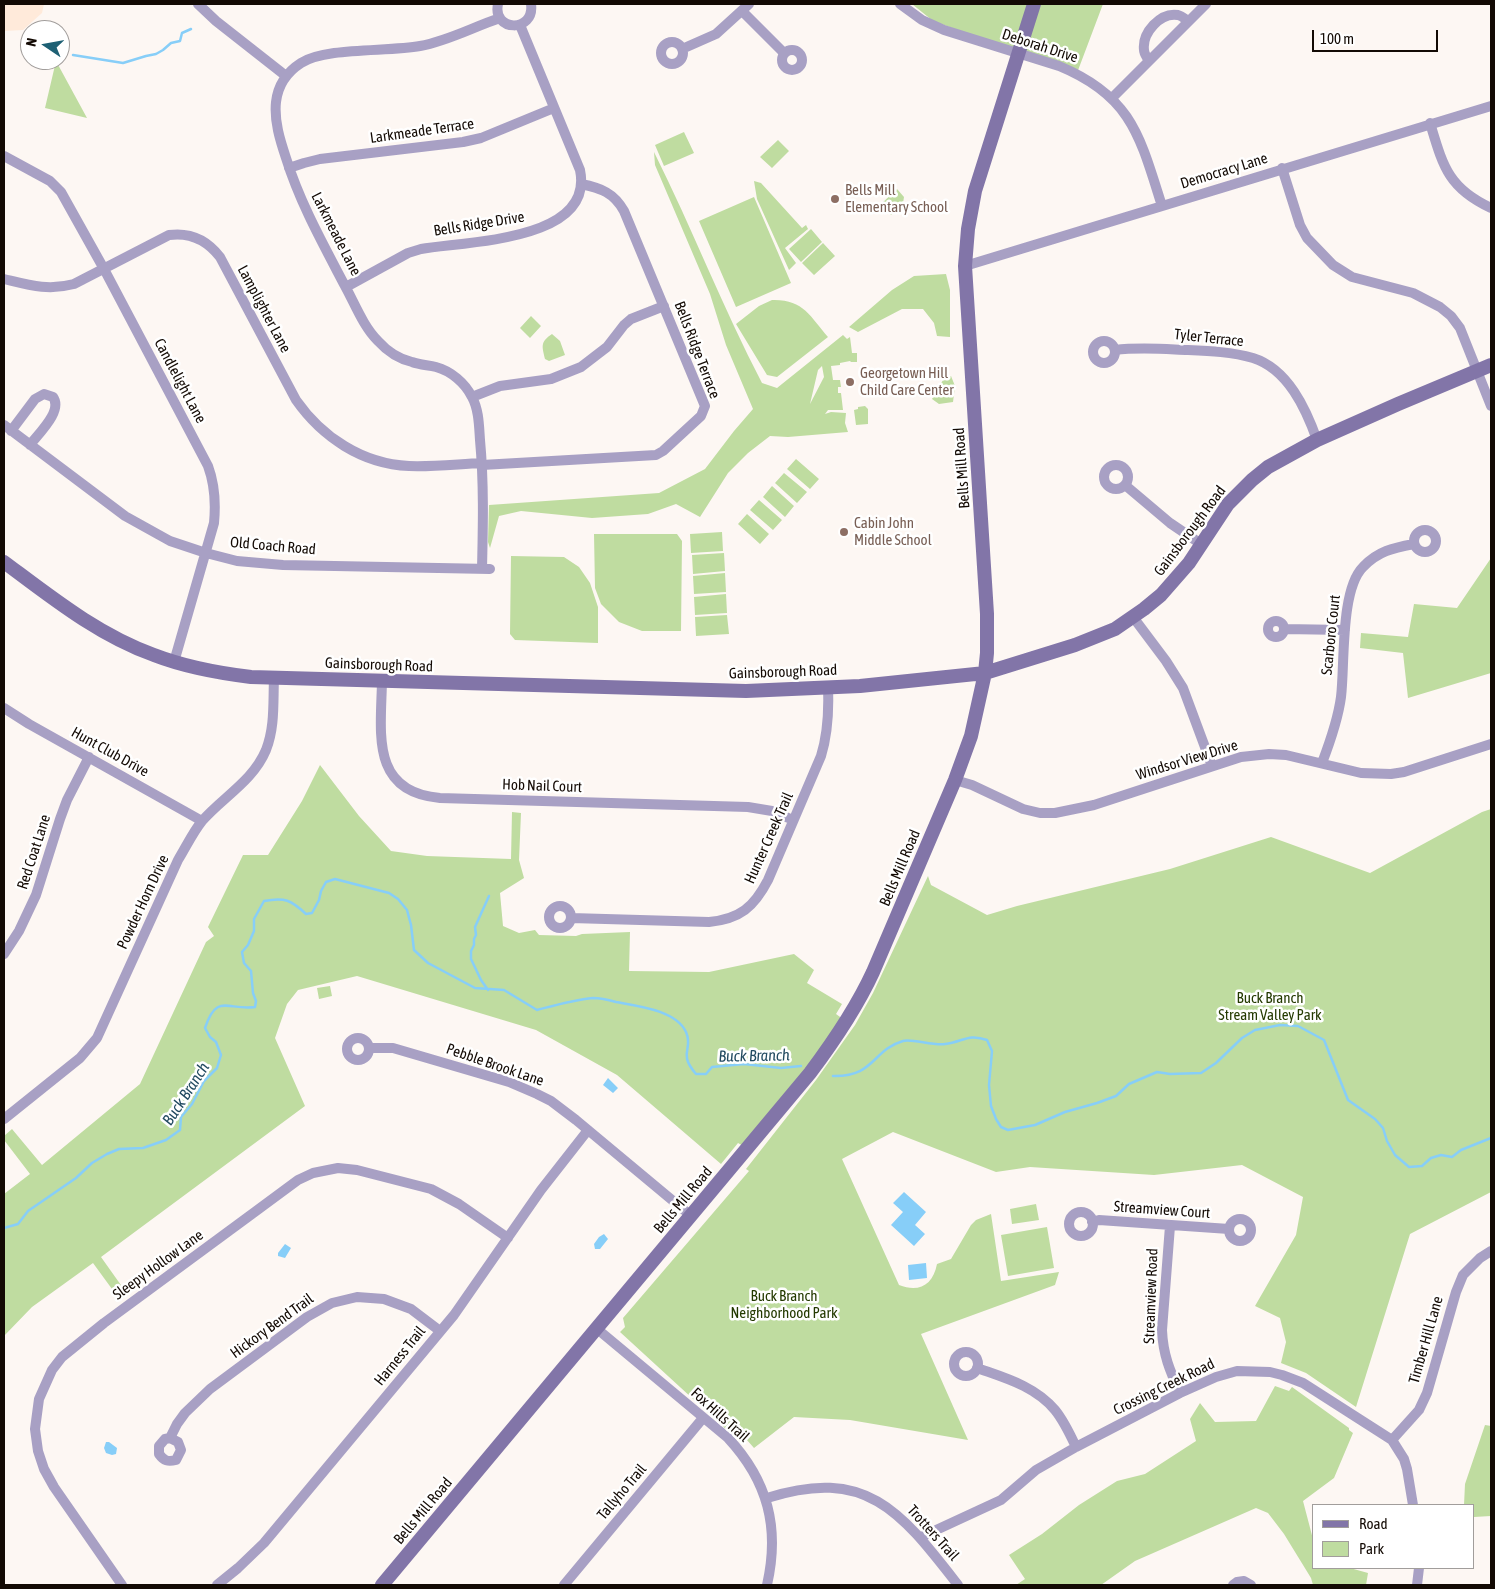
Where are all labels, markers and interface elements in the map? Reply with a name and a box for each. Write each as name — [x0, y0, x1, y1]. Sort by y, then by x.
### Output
north arrow — [20, 20, 70, 70]
scale bar — [1315, 20, 1441, 52]
street label: Deborah Drive — [1000, 25, 1080, 67]
text: 100 m — [1320, 30, 1354, 47]
text: N — [23, 36, 40, 48]
street label: Larkmeade Terrace — [369, 115, 475, 147]
street label: Democracy Lane — [1178, 149, 1270, 193]
place label: Bells Mill Elementary School — [845, 181, 948, 216]
street label: Larkmeade Lane — [307, 189, 365, 279]
marker: Bells Mill Elementary School — [829, 193, 841, 205]
street label: Bells Ridge Drive — [432, 208, 526, 240]
street label: Lamplighter Lane — [233, 262, 295, 356]
street label: Bells Ridge Terrace — [670, 299, 724, 401]
street label: Tyler Terrace — [1173, 325, 1245, 351]
street label: Candlelight Lane — [150, 336, 210, 426]
place label: Georgetown Hill Child Care Center — [860, 364, 954, 399]
marker: Georgetown Hill Child Care Center — [844, 376, 856, 388]
street label: Bells Mill Road — [950, 427, 974, 509]
street label: Gainsborough Road — [1150, 482, 1230, 580]
place label: Cabin John Middle School — [854, 514, 932, 549]
marker: Cabin John Middle School — [838, 526, 850, 538]
street label: Old Coach Road — [229, 533, 317, 559]
street label: Scarboro Court — [1318, 594, 1344, 676]
street label: Gainsborough Road — [325, 654, 433, 676]
street label: Gainsborough Road — [729, 661, 837, 683]
street label: Hunt Club Drive — [68, 723, 152, 781]
street label: Windsor View Drive — [1134, 736, 1240, 784]
street label: Hob Nail Court — [502, 776, 582, 796]
street label: Hunter Creek Trail — [741, 789, 797, 887]
street label: Red Coat Lane — [13, 812, 55, 892]
street label: Bells Mill Road — [876, 827, 924, 909]
street label: Powder Horn Drive — [113, 852, 173, 952]
park label: Buck Branch Stream Valley Park — [1218, 989, 1322, 1024]
street label: Pebble Brook Lane — [444, 1040, 546, 1090]
water label: Buck Branch — [718, 1046, 790, 1066]
water label: Buck Branch — [159, 1059, 213, 1129]
street label: Bells Mill Road — [650, 1163, 716, 1237]
street label: Streamview Court — [1113, 1198, 1211, 1222]
street label: Sleepy Hollow Lane — [109, 1226, 207, 1304]
street label: Streamview Road — [1140, 1248, 1162, 1344]
park label: Buck Branch Neighborhood Park — [730, 1287, 838, 1322]
street label: Hickory Bend Trail — [227, 1290, 317, 1362]
street label: Timber Hill Lane — [1405, 1294, 1447, 1386]
street label: Harness Trail — [371, 1323, 429, 1389]
street label: Crossing Creek Road — [1111, 1355, 1217, 1419]
street label: Fox Hills Trail — [687, 1384, 753, 1446]
street label: Tallyho Trail — [594, 1461, 650, 1523]
street label: Bells Mill Road — [390, 1474, 456, 1548]
street label: Trotters Trail — [903, 1502, 963, 1564]
legend — [1312, 1504, 1475, 1569]
text: Road — [1359, 1515, 1388, 1532]
text: Park — [1359, 1540, 1384, 1557]

